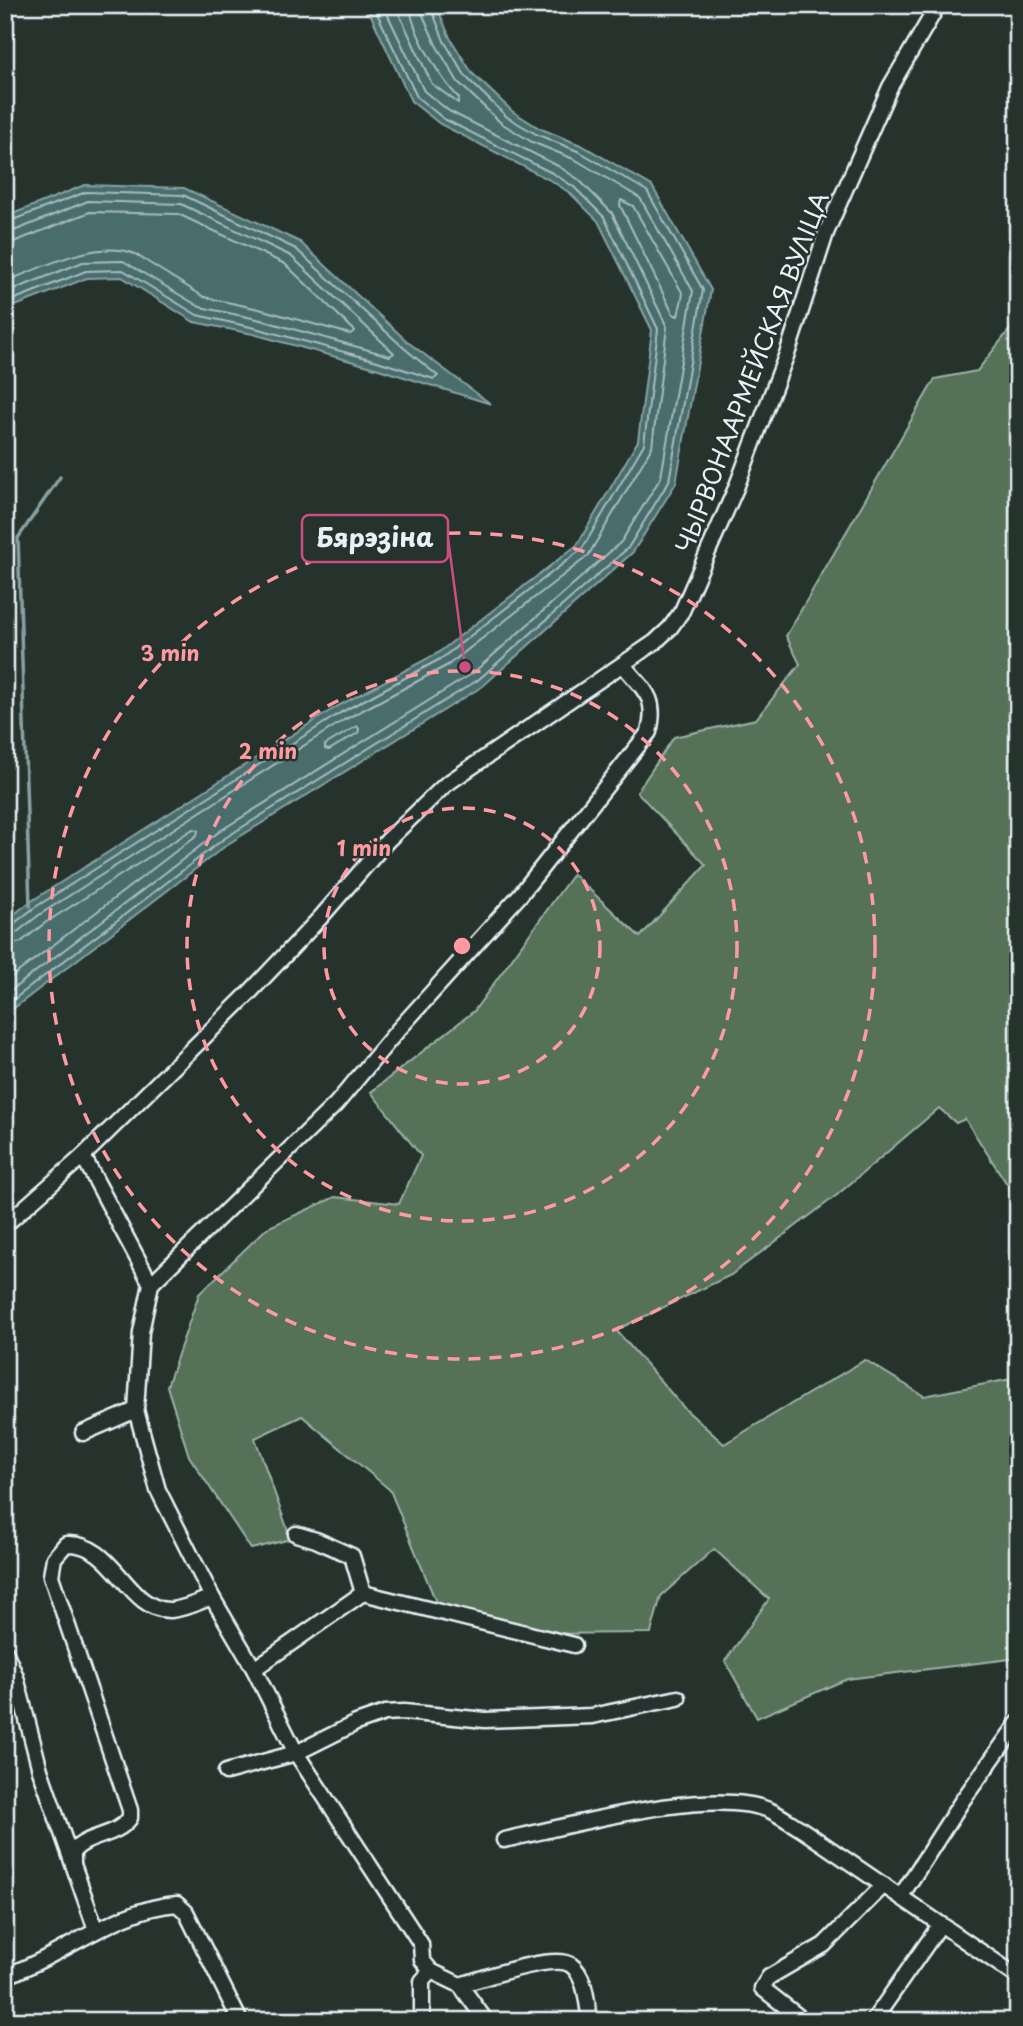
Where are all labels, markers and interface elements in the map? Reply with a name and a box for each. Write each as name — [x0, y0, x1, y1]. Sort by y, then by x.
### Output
street label: ЧЫРВОНААРМЕЙСКАЯ ВУЛІЦА — [665, 186, 837, 558]
callout: Бярэзіна — [302, 515, 448, 562]
text: Бярэзіна — [316, 517, 434, 556]
text: 3 min — [140, 636, 200, 668]
text: 2 min — [239, 734, 297, 766]
text: 1 min — [337, 831, 391, 863]
centre of rings — [450, 934, 474, 958]

